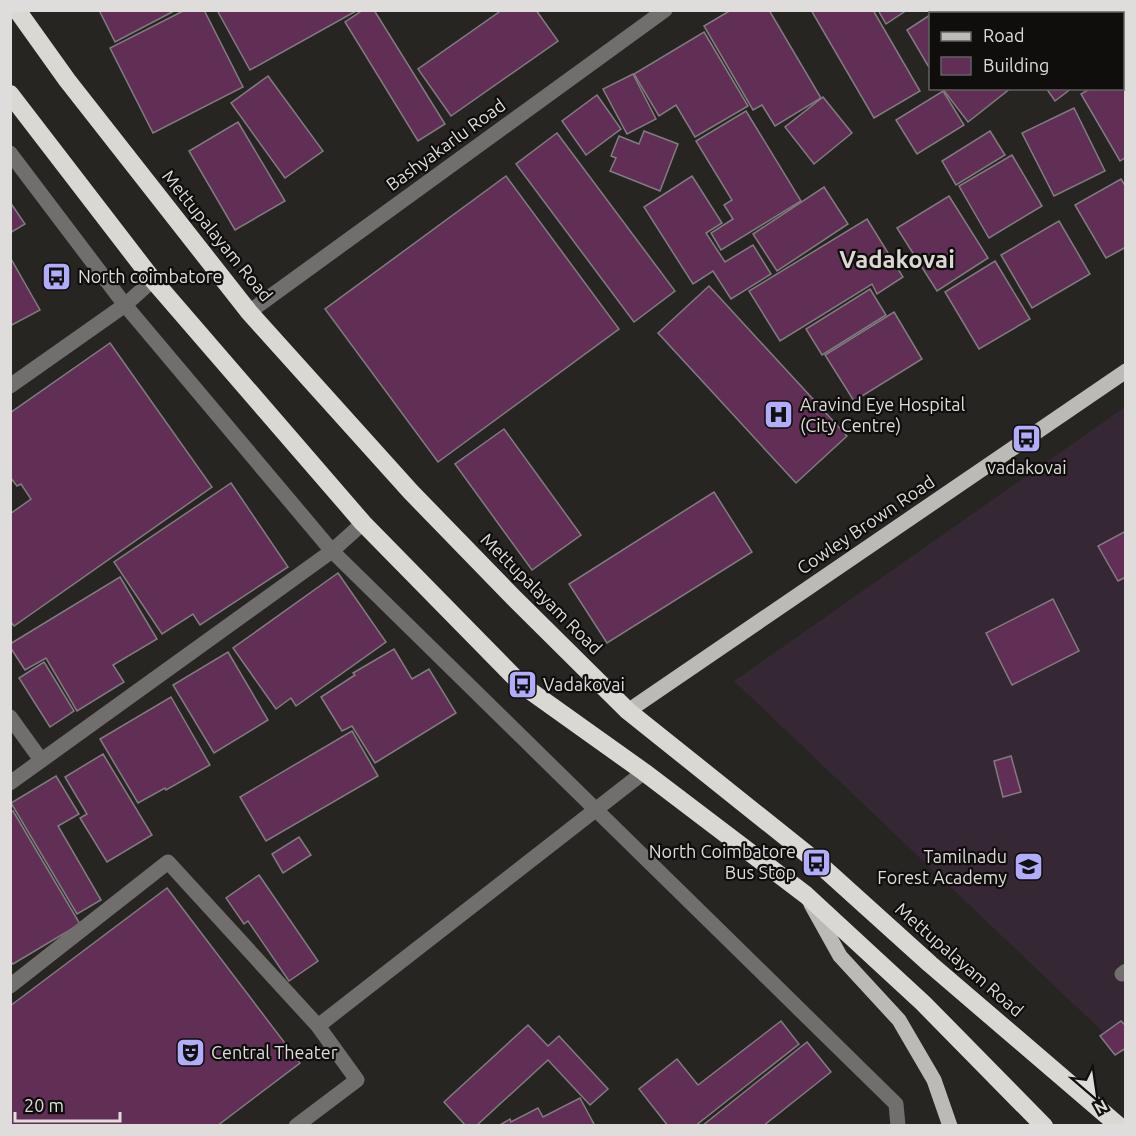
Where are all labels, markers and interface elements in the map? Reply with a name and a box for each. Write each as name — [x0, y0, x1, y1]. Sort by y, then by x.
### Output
legend — [929, 12, 1124, 90]
text: Road — [983, 25, 1025, 45]
text: Building — [983, 55, 1049, 75]
street label: Bashyakarlu Road — [382, 94, 509, 194]
street label: Mettupalayam Road — [159, 166, 277, 305]
district label: Vadakovai — [839, 246, 955, 273]
bus stop icon: North coimbatore — [41, 261, 73, 293]
place label: North coimbatore — [78, 266, 223, 286]
place label: Aravind Eye Hospital (City Centre) — [800, 394, 965, 436]
hospital icon: Aravind Eye Hospital (City Centre) — [763, 399, 795, 431]
bus stop icon: vadakovai — [1011, 423, 1043, 455]
place label: vadakovai — [987, 457, 1067, 477]
street label: Cowley Brown Road — [793, 471, 938, 578]
street label: Mettupalayam Road — [477, 529, 606, 658]
bus stop icon: Vadakovai — [506, 669, 538, 701]
place label: Vadakovai — [543, 674, 625, 694]
place label: North Coimbatore Bus Stop — [649, 841, 796, 882]
bus stop icon: North Coimbatore Bus Stop — [801, 846, 833, 878]
place label: Tamilnadu Forest Academy — [877, 846, 1007, 887]
school or university icon: Tamilnadu Forest Academy — [1012, 851, 1044, 883]
street label: Mettupalayam Road — [892, 898, 1028, 1020]
theatre icon: Central Theater — [174, 1037, 206, 1069]
place label: Central Theater — [211, 1042, 338, 1062]
north arrow — [1064, 1064, 1124, 1124]
scale bar — [15, 1085, 120, 1123]
text: 20 m — [24, 1095, 64, 1115]
text: N — [1092, 1096, 1111, 1118]

